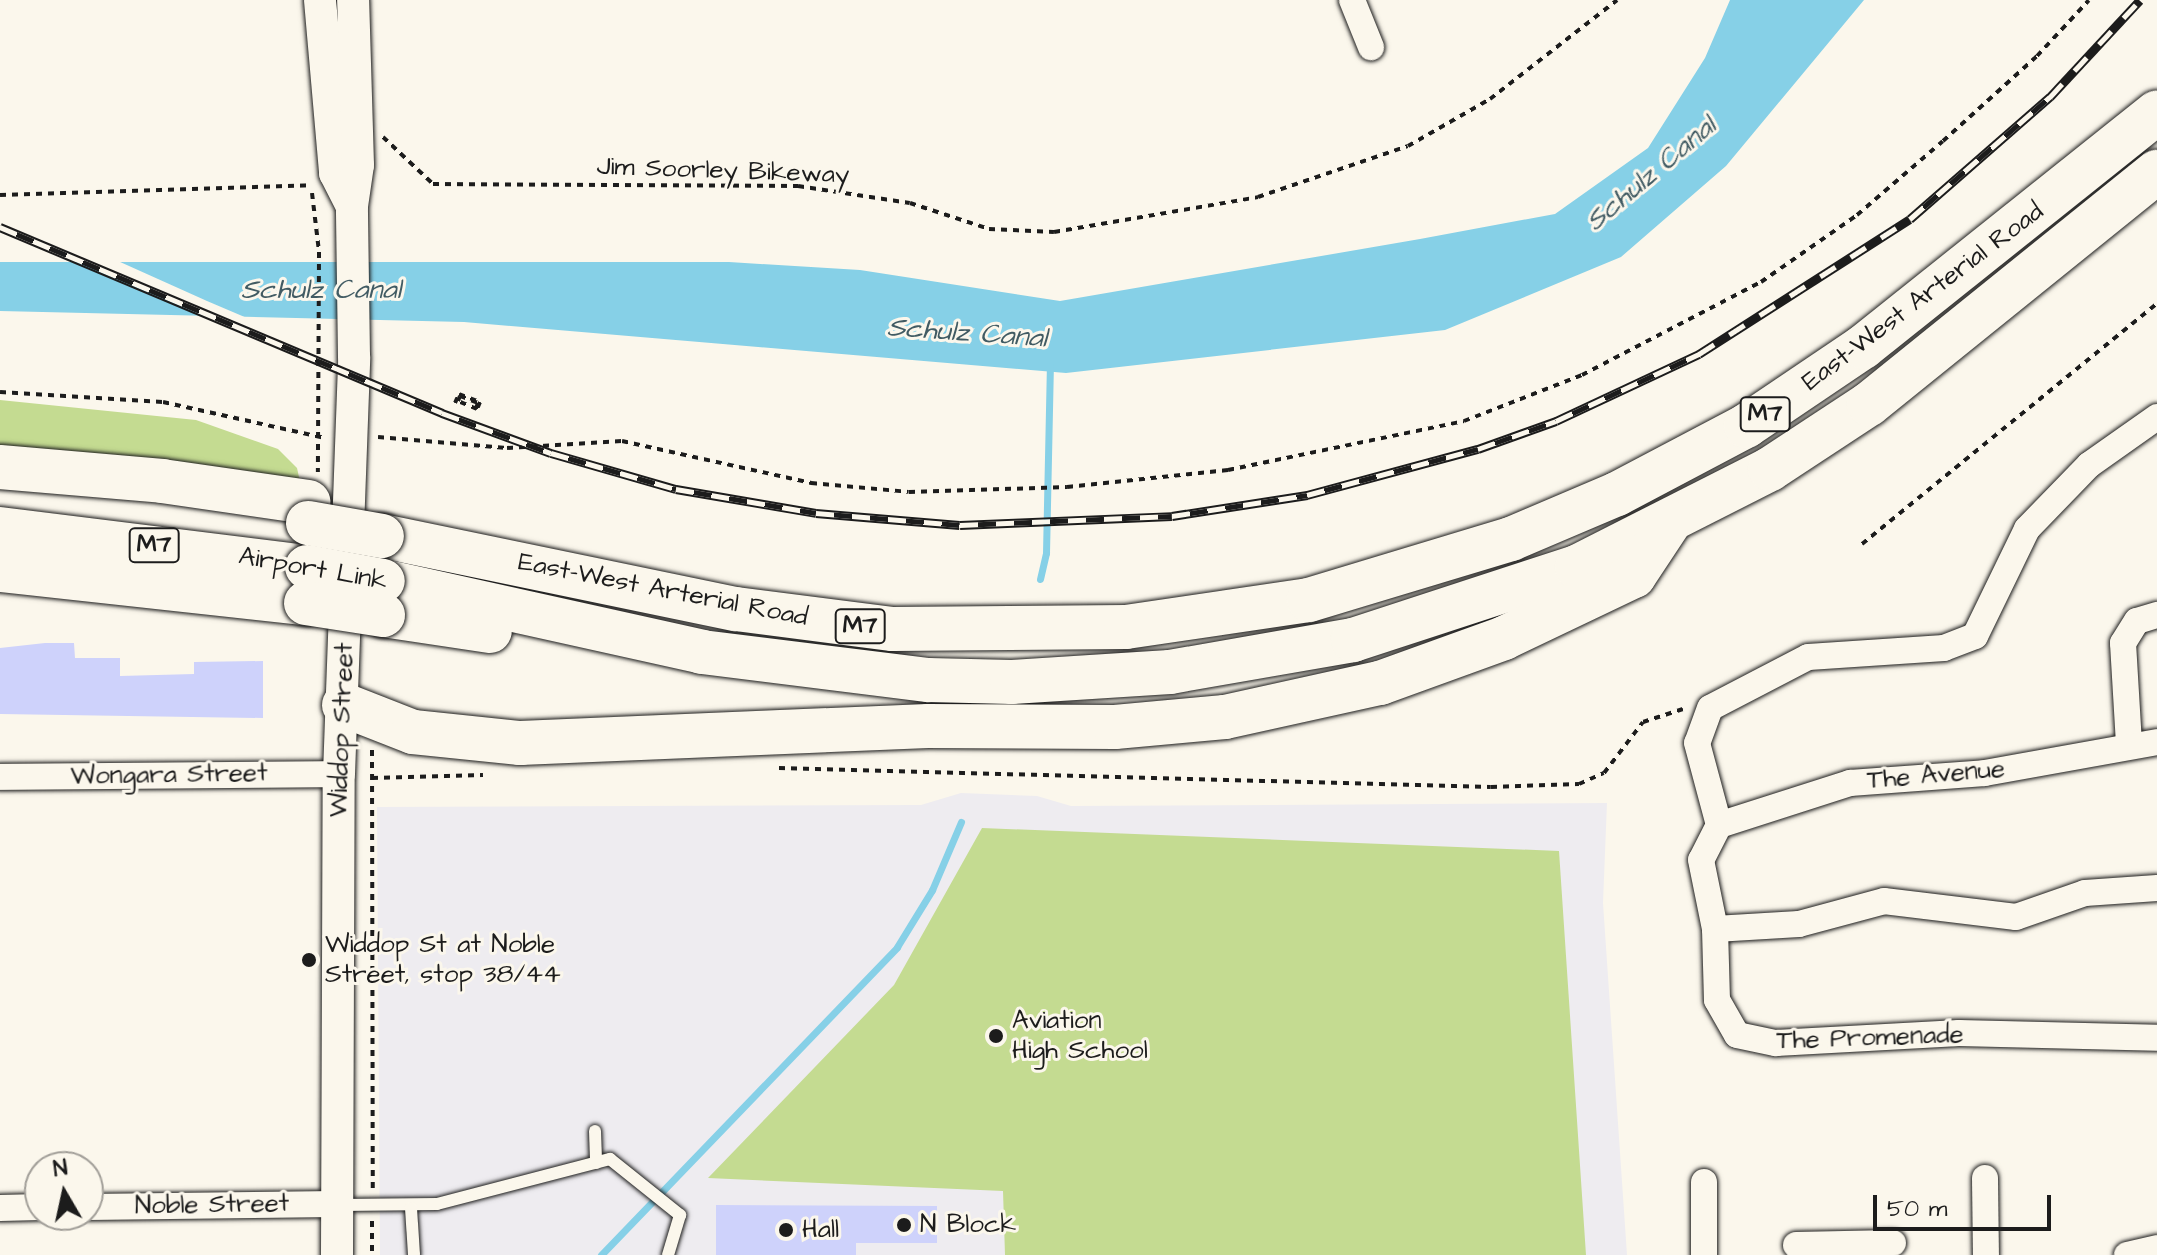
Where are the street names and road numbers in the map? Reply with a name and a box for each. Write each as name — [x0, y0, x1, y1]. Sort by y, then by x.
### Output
street label: Jim Soorley Bikeway — [596, 151, 850, 191]
street label: East-West Arterial Road — [1796, 196, 2050, 398]
road number: M7 — [1739, 394, 1791, 434]
road number: M7 — [128, 525, 180, 565]
street label: Airport Link — [236, 541, 390, 597]
street label: East-West Arterial Road — [516, 547, 810, 633]
road number: M7 — [834, 606, 886, 646]
street label: Widdop Street — [323, 642, 361, 818]
street label: The Avenue — [1866, 753, 2006, 797]
street label: Wongara Street — [70, 758, 268, 792]
street label: The Promenade — [1776, 1019, 1964, 1057]
street label: Noble Street — [135, 1188, 289, 1222]

